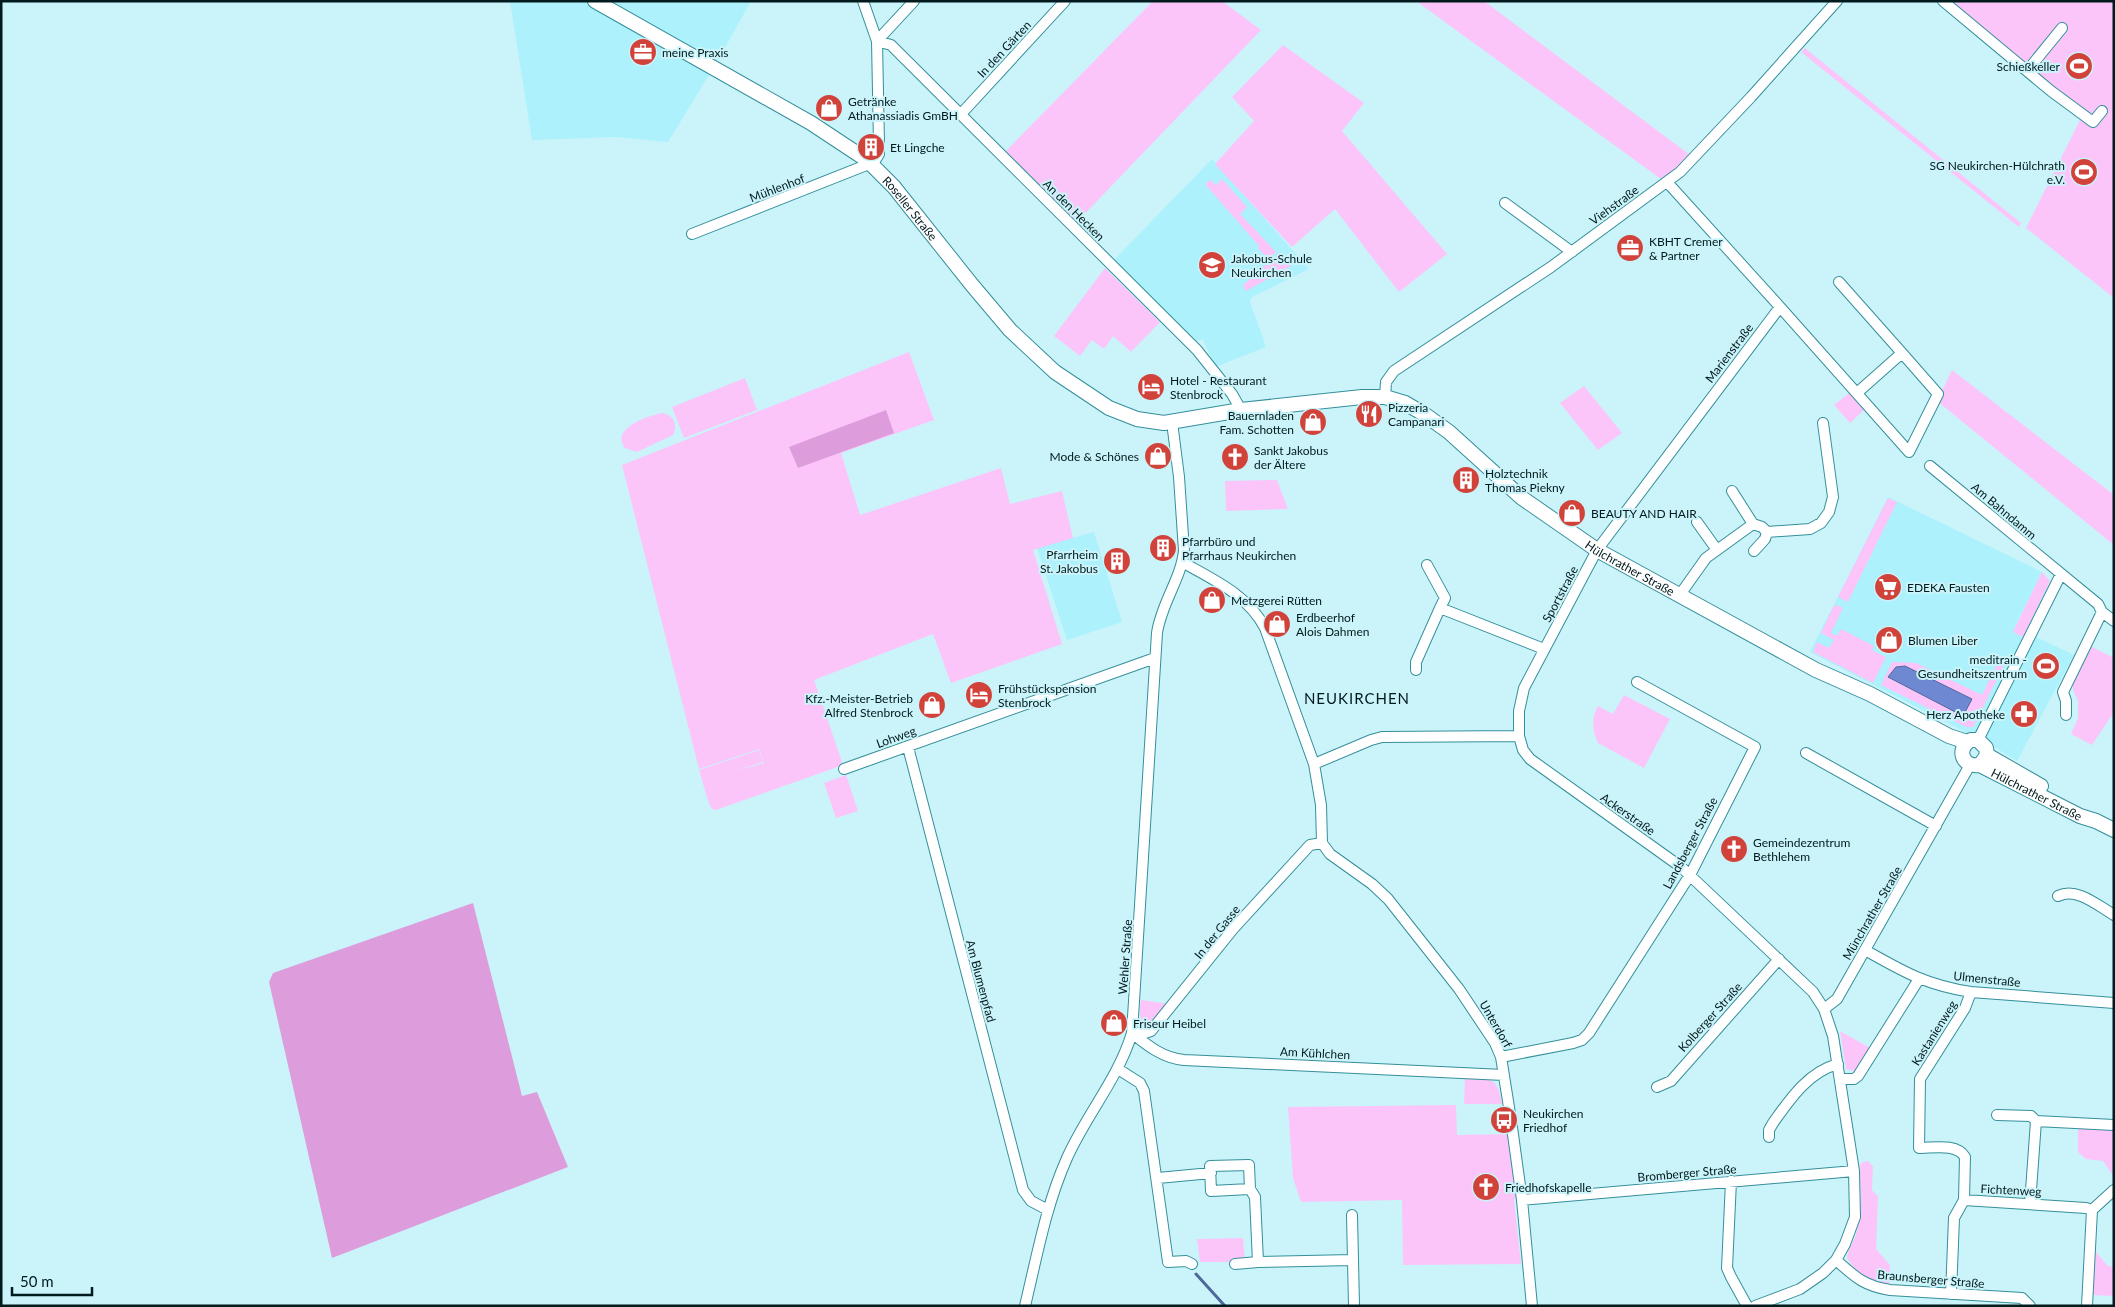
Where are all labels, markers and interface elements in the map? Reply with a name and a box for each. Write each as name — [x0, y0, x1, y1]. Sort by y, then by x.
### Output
street label: In den Gärten — [974, 17, 1034, 81]
office icon: meine Praxis — [628, 37, 658, 67]
place label: meine Praxis — [662, 45, 729, 60]
sports icon: Schießkeller — [2064, 51, 2094, 81]
place label: Schießkeller — [1996, 59, 2061, 74]
shop icon: Getränke Athanassiadis GmBH — [814, 93, 844, 123]
place label: Getränke Athanassiadis GmBH — [848, 94, 958, 123]
building icon: Et Lingche — [856, 132, 886, 162]
place label: Et Lingche — [890, 140, 945, 155]
sports icon: SG Neukirchen-Hülchrath e.V. — [2069, 157, 2099, 187]
place label: SG Neukirchen-Hülchrath e.V. — [1929, 158, 2065, 187]
street label: Mühlenhof — [747, 170, 807, 205]
street label: Roseller Straße — [880, 173, 941, 243]
street label: An den Hecken — [1040, 176, 1108, 244]
street label: Viehstraße — [1587, 182, 1641, 228]
office icon: KBHT Cremer & Partner — [1615, 233, 1645, 263]
place label: KBHT Cremer & Partner — [1649, 234, 1723, 263]
school or university icon: Jakobus-Schule Neukirchen — [1197, 250, 1227, 280]
place label: Jakobus-Schule Neukirchen — [1231, 251, 1312, 280]
street label: Marienstraße — [1702, 320, 1756, 386]
hotel icon: Hotel - Restaurant Stenbrock — [1136, 372, 1166, 402]
place label: Hotel - Restaurant Stenbrock — [1170, 373, 1267, 402]
restaurant icon: Pizzeria Campanari — [1354, 399, 1384, 429]
place label: Pizzeria Campanari — [1388, 400, 1445, 429]
shop icon: Bauernladen Fam. Schotten — [1298, 407, 1328, 437]
place label: Bauernladen Fam. Schotten — [1220, 408, 1294, 437]
shop icon: Mode & Schönes — [1143, 441, 1173, 471]
church icon: Sankt Jakobus der Ältere — [1220, 442, 1250, 472]
place label: Sankt Jakobus der Ältere — [1254, 443, 1328, 472]
place label: Mode & Schönes — [1050, 449, 1139, 464]
building icon: Holztechnik Thomas Piekny — [1451, 465, 1481, 495]
place label: Holztechnik Thomas Piekny — [1485, 466, 1566, 495]
street label: Am Bahndamm — [1968, 479, 2040, 543]
shop icon: BEAUTY AND HAIR — [1557, 498, 1587, 528]
place label: BEAUTY AND HAIR — [1591, 506, 1697, 521]
building icon: Pfarrbüro und Pfarrhaus Neukirchen — [1148, 533, 1178, 563]
place label: Pfarrbüro und Pfarrhaus Neukirchen — [1182, 534, 1296, 563]
street label: Hülchrather Straße — [1583, 537, 1677, 599]
building icon: Pfarrheim St. Jakobus — [1102, 546, 1132, 576]
place label: Pfarrheim St. Jakobus — [1040, 547, 1098, 576]
street label: Sportstraße — [1539, 563, 1581, 625]
supermarket icon: EDEKA Fausten — [1873, 572, 1903, 602]
place label: EDEKA Fausten — [1907, 580, 1990, 595]
shop icon: Metzgerei Rütten — [1197, 585, 1227, 615]
place label: Metzgerei Rütten — [1231, 593, 1322, 608]
shop icon: Erdbeerhof Alois Dahmen — [1262, 609, 1292, 639]
place label: Erdbeerhof Alois Dahmen — [1296, 610, 1369, 639]
shop icon: Blumen Liber — [1874, 625, 1904, 655]
place label: Blumen Liber — [1908, 633, 1978, 648]
sports icon: meditrain - Gesundheitszentrum — [2031, 651, 2061, 681]
place label: meditrain - Gesundheitszentrum — [1918, 652, 2027, 681]
hotel icon: Frühstückspension Stenbrock — [964, 680, 994, 710]
place label: Frühstückspension Stenbrock — [998, 681, 1097, 710]
district label: NEUKIRCHEN — [1304, 689, 1410, 707]
shop icon: Kfz.-Meister-Betrieb Alfred Stenbrock — [917, 690, 947, 720]
place label: Kfz.-Meister-Betrieb Alfred Stenbrock — [805, 691, 914, 720]
pharmacy icon: Herz Apotheke — [2009, 699, 2039, 729]
place label: Herz Apotheke — [1926, 707, 2005, 722]
street label: Lohweg — [874, 723, 918, 751]
street label: Hülchrather Straße — [1989, 765, 2085, 823]
street label: Ackerstraße — [1598, 790, 1658, 838]
street label: Landsberger Straße — [1659, 795, 1721, 891]
church icon: Gemeindezentrum Bethlehem — [1719, 834, 1749, 864]
place label: Gemeindezentrum Bethlehem — [1753, 835, 1850, 864]
street label: Münchrather Straße — [1839, 864, 1905, 962]
street label: In der Gasse — [1191, 902, 1243, 962]
street label: Wehler Straße — [1115, 919, 1135, 995]
street label: Am Blumenpfad — [963, 938, 999, 1024]
street label: Ulmenstraße — [1953, 968, 2021, 990]
street label: Kolberger Straße — [1675, 979, 1745, 1055]
street label: Unterdorf — [1476, 998, 1516, 1051]
street label: Kastanienweg — [1908, 998, 1960, 1068]
shop icon: Friseur Heibel — [1099, 1008, 1129, 1038]
place label: Friseur Heibel — [1133, 1016, 1206, 1031]
street label: Am Kühlchen — [1279, 1044, 1351, 1062]
bus stop icon: Neukirchen Friedhof — [1489, 1105, 1519, 1135]
place label: Neukirchen Friedhof — [1523, 1106, 1584, 1135]
street label: Bromberger Straße — [1637, 1161, 1737, 1185]
church icon: Friedhofskapelle — [1471, 1172, 1501, 1202]
place label: Friedhofskapelle — [1505, 1180, 1591, 1195]
street label: Fichtenweg — [1980, 1181, 2042, 1199]
scale bar — [12, 1264, 92, 1296]
street label: Braunsberger Straße — [1877, 1267, 1985, 1291]
text: 50 m — [20, 1272, 54, 1290]

